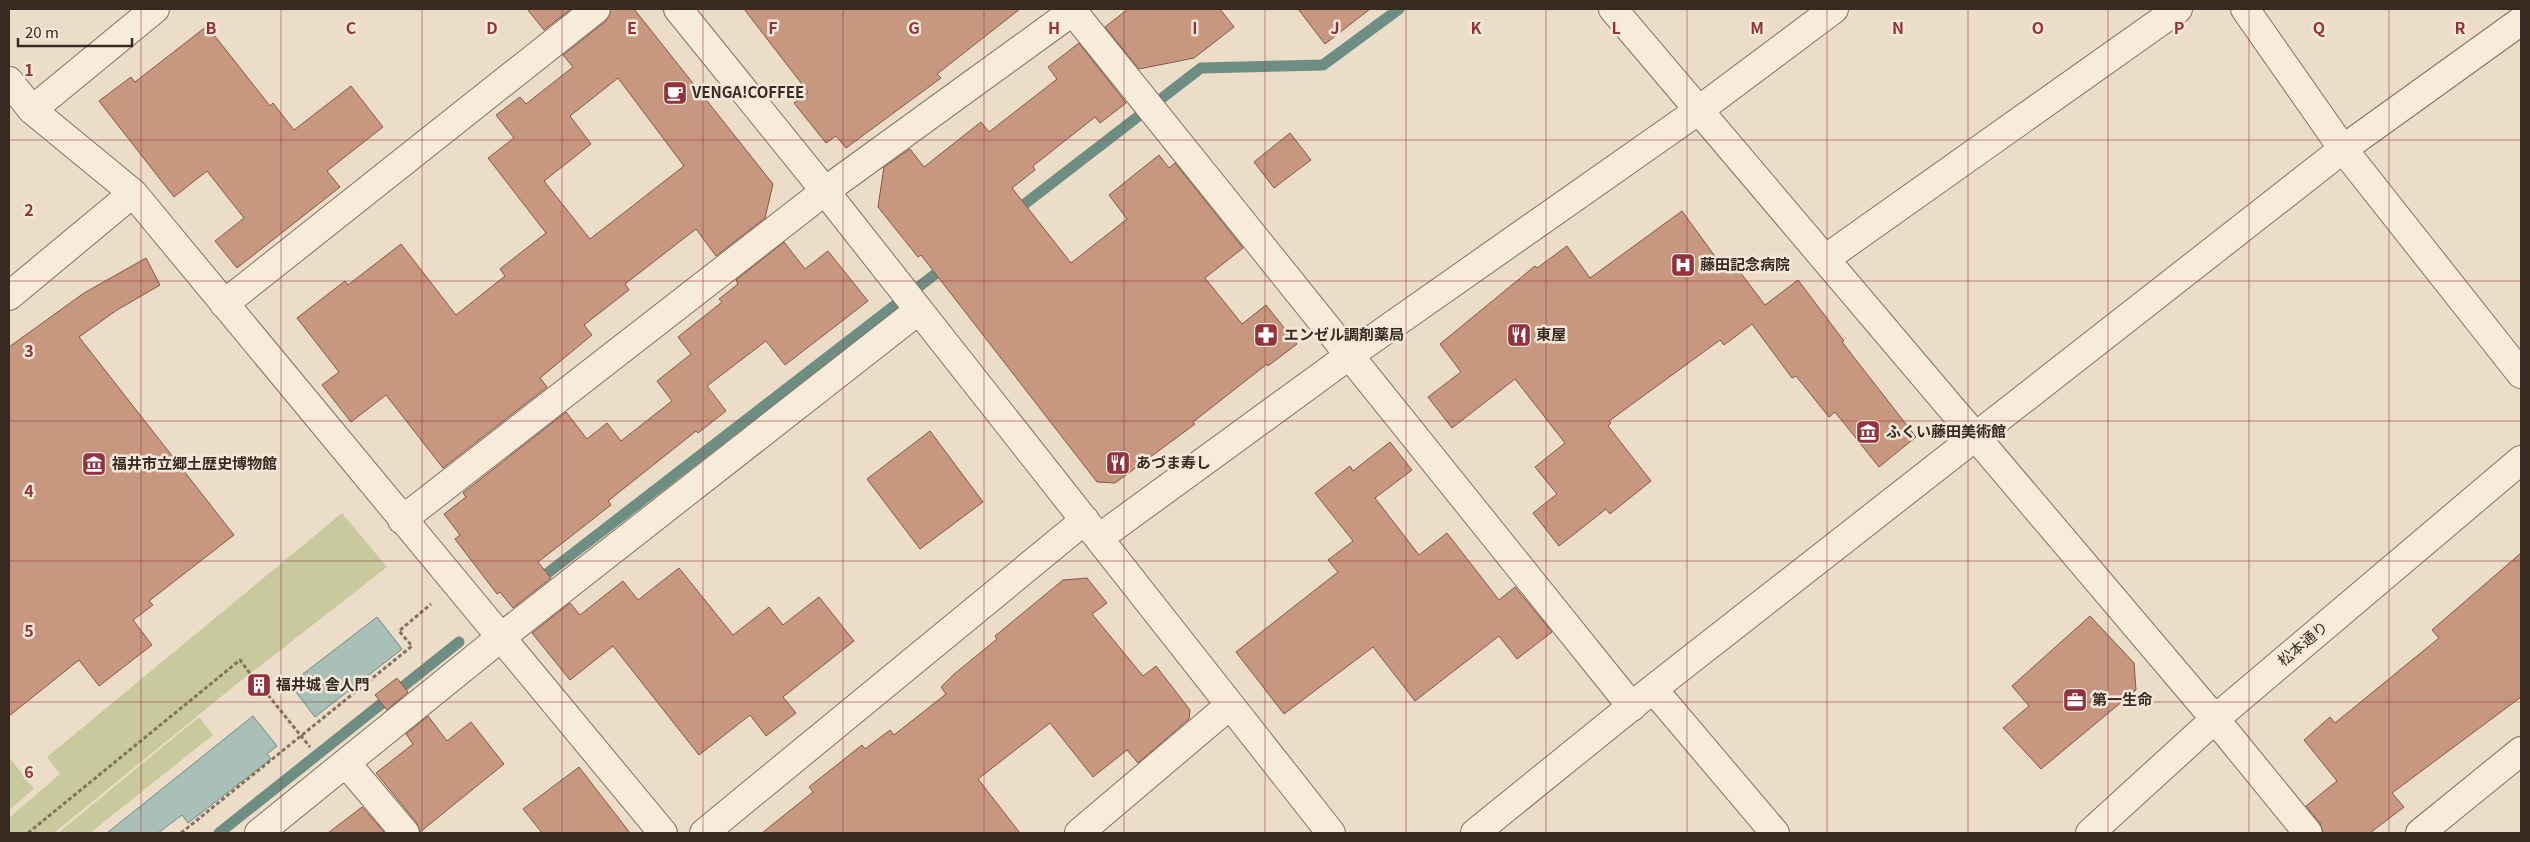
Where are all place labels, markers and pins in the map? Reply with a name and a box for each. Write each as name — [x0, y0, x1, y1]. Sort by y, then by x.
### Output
cafe icon: VENGA!COFFEE — [662, 80, 688, 106]
place label: VENGA!COFFEE — [691, 81, 804, 102]
hospital icon: 藤田記念病院 — [1670, 252, 1696, 278]
place label: 藤田記念病院 — [1700, 253, 1790, 274]
pharmacy icon: エンゼル調剤薬局 — [1253, 322, 1279, 348]
restaurant icon: 東屋 — [1506, 322, 1532, 348]
place label: エンゼル調剤薬局 — [1284, 323, 1404, 344]
place label: 東屋 — [1536, 323, 1566, 344]
museum icon: ふくい藤田美術館 — [1855, 419, 1881, 445]
place label: ふくい藤田美術館 — [1886, 420, 2006, 441]
restaurant icon: あづま寿し — [1105, 450, 1131, 476]
museum icon: 福井市立郷土歴史博物館 — [81, 451, 107, 477]
place label: あづま寿し — [1136, 451, 1211, 472]
place label: 福井市立郷土歴史博物館 — [111, 452, 277, 473]
building icon: 福井城 舎人門 — [246, 672, 272, 698]
place label: 福井城 舎人門 — [275, 673, 369, 694]
office icon: 第一生命 — [2062, 687, 2088, 713]
place label: 第一生命 — [2092, 688, 2153, 709]

